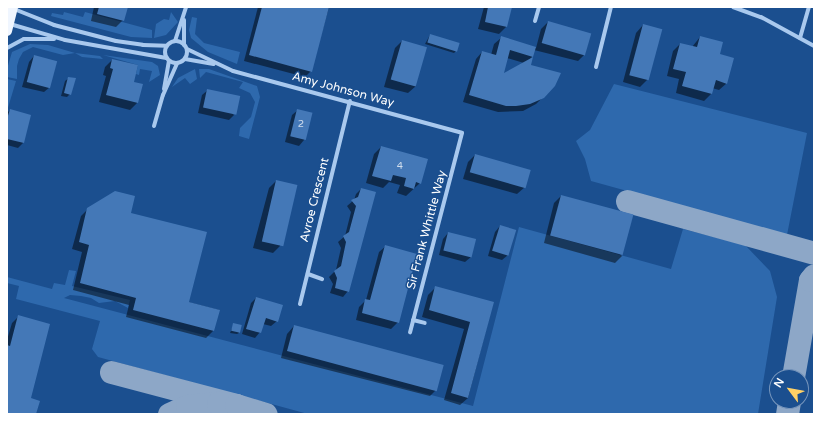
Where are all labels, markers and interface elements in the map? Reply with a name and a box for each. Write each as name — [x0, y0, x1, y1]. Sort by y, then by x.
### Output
street label: Amy Johnson Way — [290, 69, 396, 111]
house number: 2 — [298, 119, 304, 131]
street label: Avroe Crescent — [298, 156, 332, 244]
house number: 4 — [397, 161, 403, 173]
street label: Sir Frank Whittle Way — [404, 169, 450, 291]
north arrow — [769, 369, 809, 409]
text: N — [771, 376, 787, 390]

